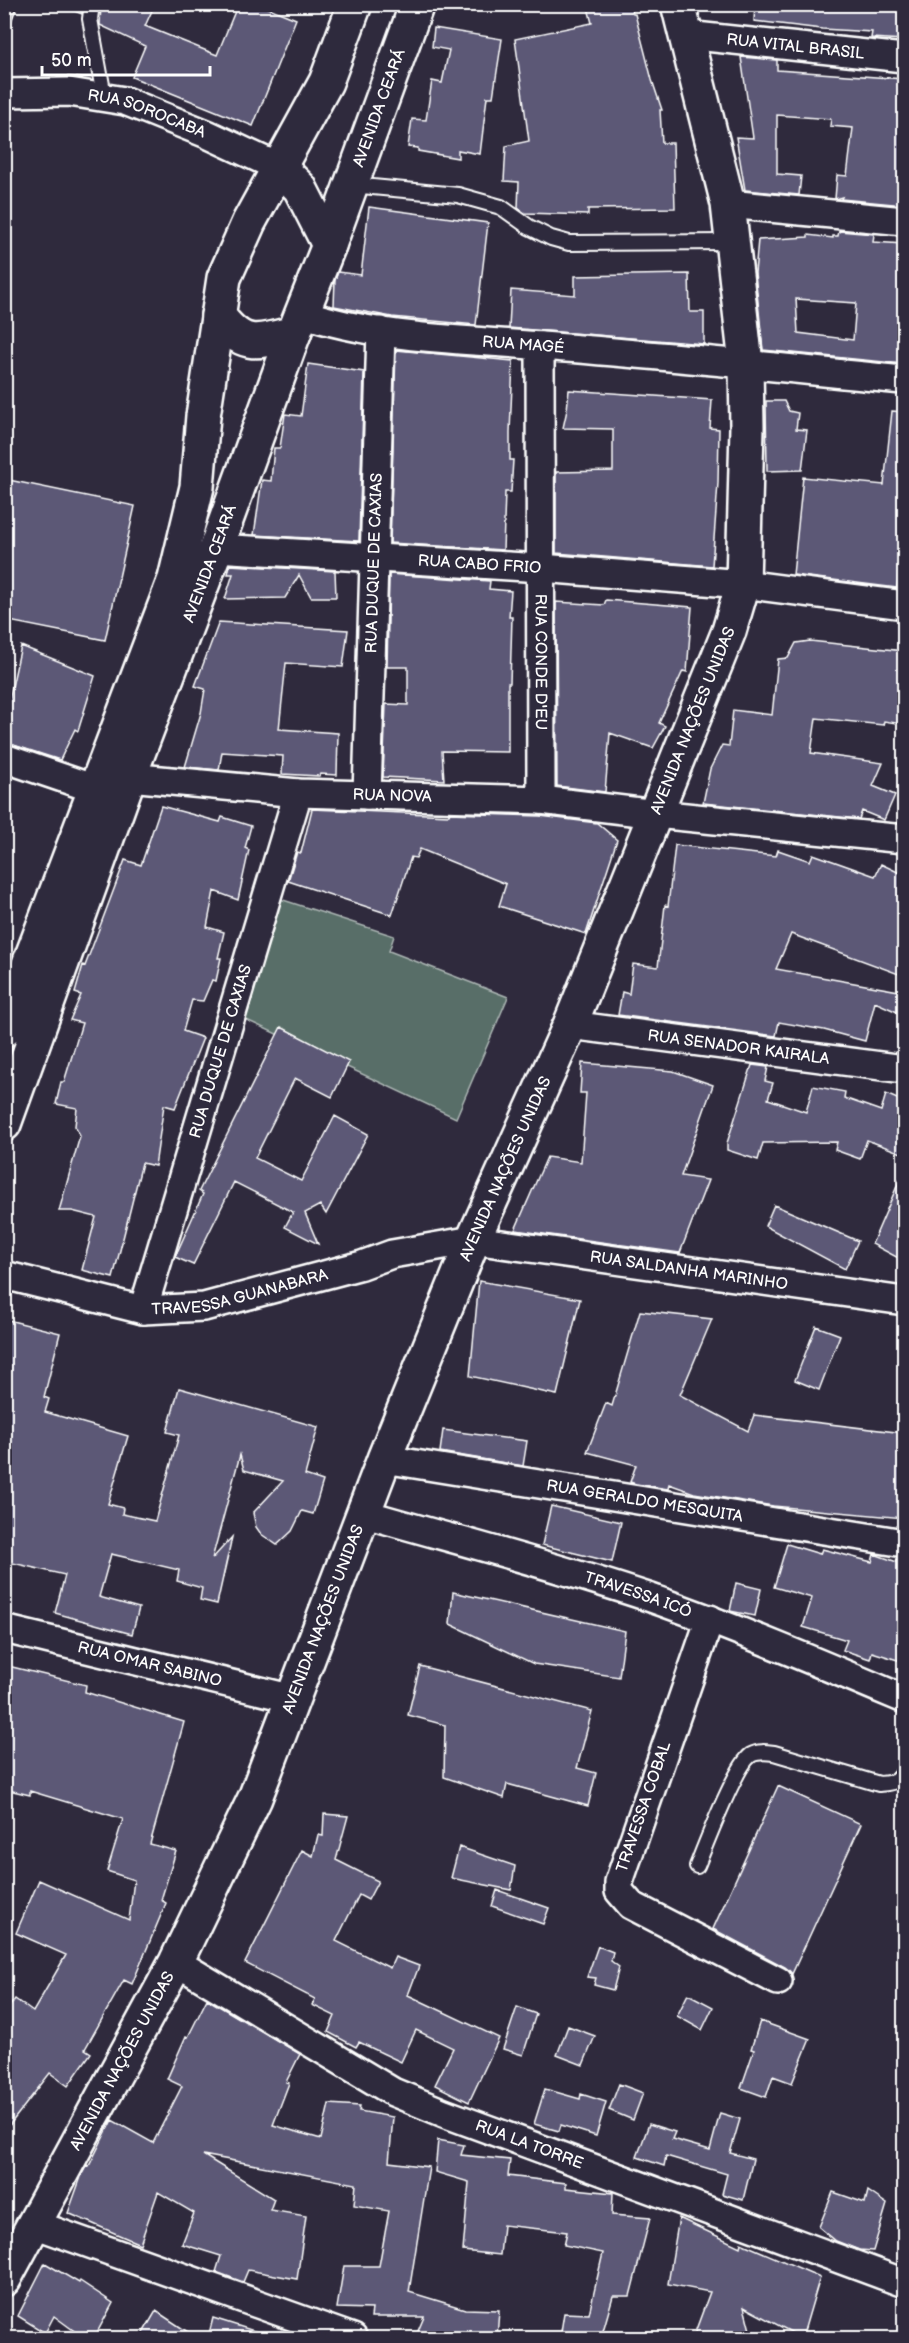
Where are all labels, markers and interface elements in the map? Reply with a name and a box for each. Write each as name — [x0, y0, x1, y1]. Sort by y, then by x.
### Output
street label: RUA VITAL BRASIL — [726, 30, 866, 63]
scale bar — [42, 39, 210, 77]
street label: AVENIDA CEARÁ — [349, 46, 409, 170]
text: 50 m — [51, 50, 92, 71]
street label: RUA SOROCABA — [86, 86, 209, 142]
street label: RUA MAGÉ — [482, 332, 565, 357]
street label: RUA DUQUE DE CAXIAS — [362, 473, 386, 654]
street label: AVENIDA CEARÁ — [179, 501, 240, 625]
street label: RUA CABO FRIO — [417, 551, 542, 577]
street label: RUA CONDE D'EU — [531, 594, 550, 730]
street label: AVENIDA NAÇÕES UNIDAS — [647, 624, 739, 817]
street label: RUA NOVA — [352, 785, 432, 806]
street label: RUA DUQUE DE CAXIAS — [186, 962, 256, 1141]
street label: RUA SENADOR KAIRALA — [646, 1026, 831, 1069]
street label: AVENIDA NAÇÕES UNIDAS — [456, 1073, 555, 1264]
street label: RUA SALDANHA MARINHO — [589, 1247, 789, 1294]
street label: TRAVESSA GUANABARA — [151, 1265, 330, 1319]
street label: RUA GERALDO MESQUITA — [545, 1476, 744, 1526]
street label: AVENIDA NAÇÕES UNIDAS — [279, 1522, 368, 1716]
street label: TRAVESSA ICÓ — [582, 1568, 695, 1621]
street label: RUA OMAR SABINO — [76, 1638, 224, 1691]
street label: TRAVESSA COBAL — [613, 1738, 676, 1875]
street label: AVENIDA NAÇÕES UNIDAS — [66, 1968, 178, 2154]
street label: RUA LA TORRE — [473, 2116, 586, 2173]

